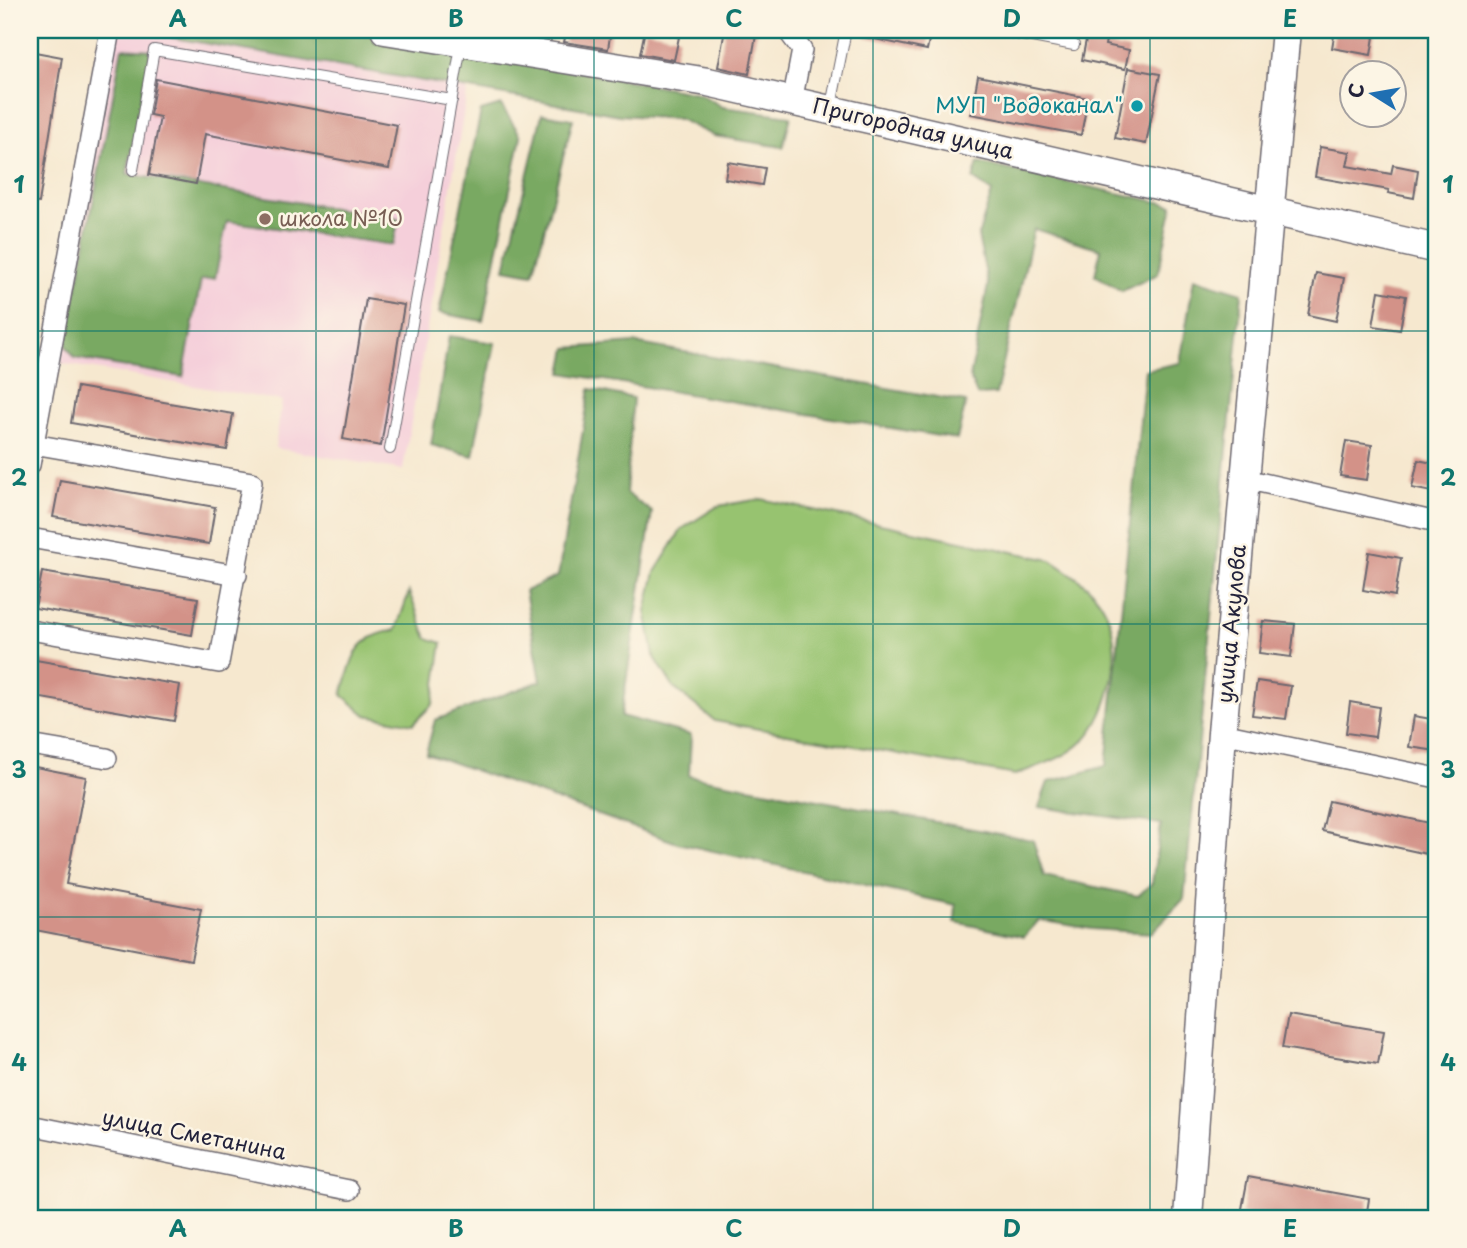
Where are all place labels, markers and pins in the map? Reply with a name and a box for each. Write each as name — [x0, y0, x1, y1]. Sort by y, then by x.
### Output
place label: МУП "Водоканал" — [935, 88, 1123, 120]
marker: МУП "Водоканал" — [1129, 98, 1145, 114]
place label: школа №10 — [279, 201, 403, 233]
marker: школа №10 — [257, 211, 273, 227]

